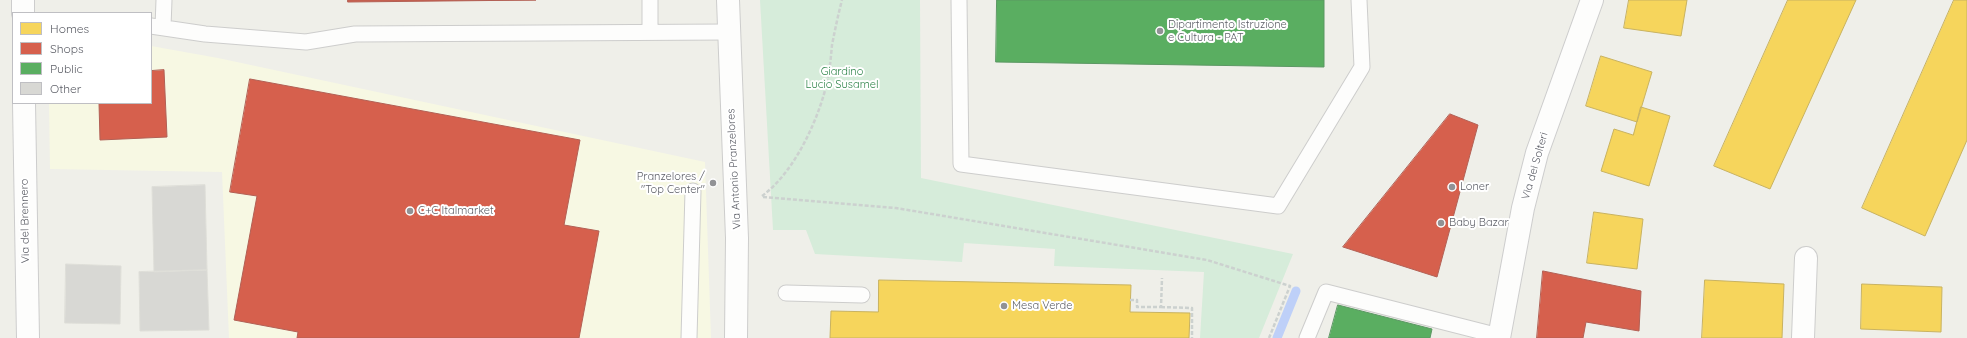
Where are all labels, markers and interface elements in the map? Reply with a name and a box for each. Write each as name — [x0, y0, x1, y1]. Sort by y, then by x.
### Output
legend — [12, 12, 152, 104]
place label: Dipartimento Istruzione e Cultura - PAT — [1168, 18, 1287, 44]
text: Homes — [50, 21, 89, 36]
marker: Dipartimento Istruzione e Cultura - PAT — [1155, 26, 1165, 36]
text: Shops — [50, 41, 84, 56]
text: Public — [50, 61, 83, 76]
park label: Giardino Lucio Susamel — [806, 65, 878, 91]
text: Other — [50, 81, 81, 96]
street label: Via Antonio Pranzelores — [724, 108, 744, 230]
street label: Via dei Solteri — [1519, 131, 1551, 201]
place label: Pranzelores / "Top Center" — [637, 170, 705, 196]
marker: Pranzelores / "Top Center" — [708, 178, 718, 188]
street label: Via del Brennero — [18, 179, 32, 263]
place label: Loner — [1460, 180, 1489, 194]
marker: Loner — [1447, 182, 1457, 192]
place label: C+C Italmarket — [418, 204, 494, 218]
marker: C+C Italmarket — [405, 206, 415, 216]
place label: Baby Bazar — [1449, 216, 1509, 230]
marker: Baby Bazar — [1436, 218, 1446, 228]
place label: Mesa Verde — [1012, 299, 1072, 313]
marker: Mesa Verde — [999, 301, 1009, 311]

